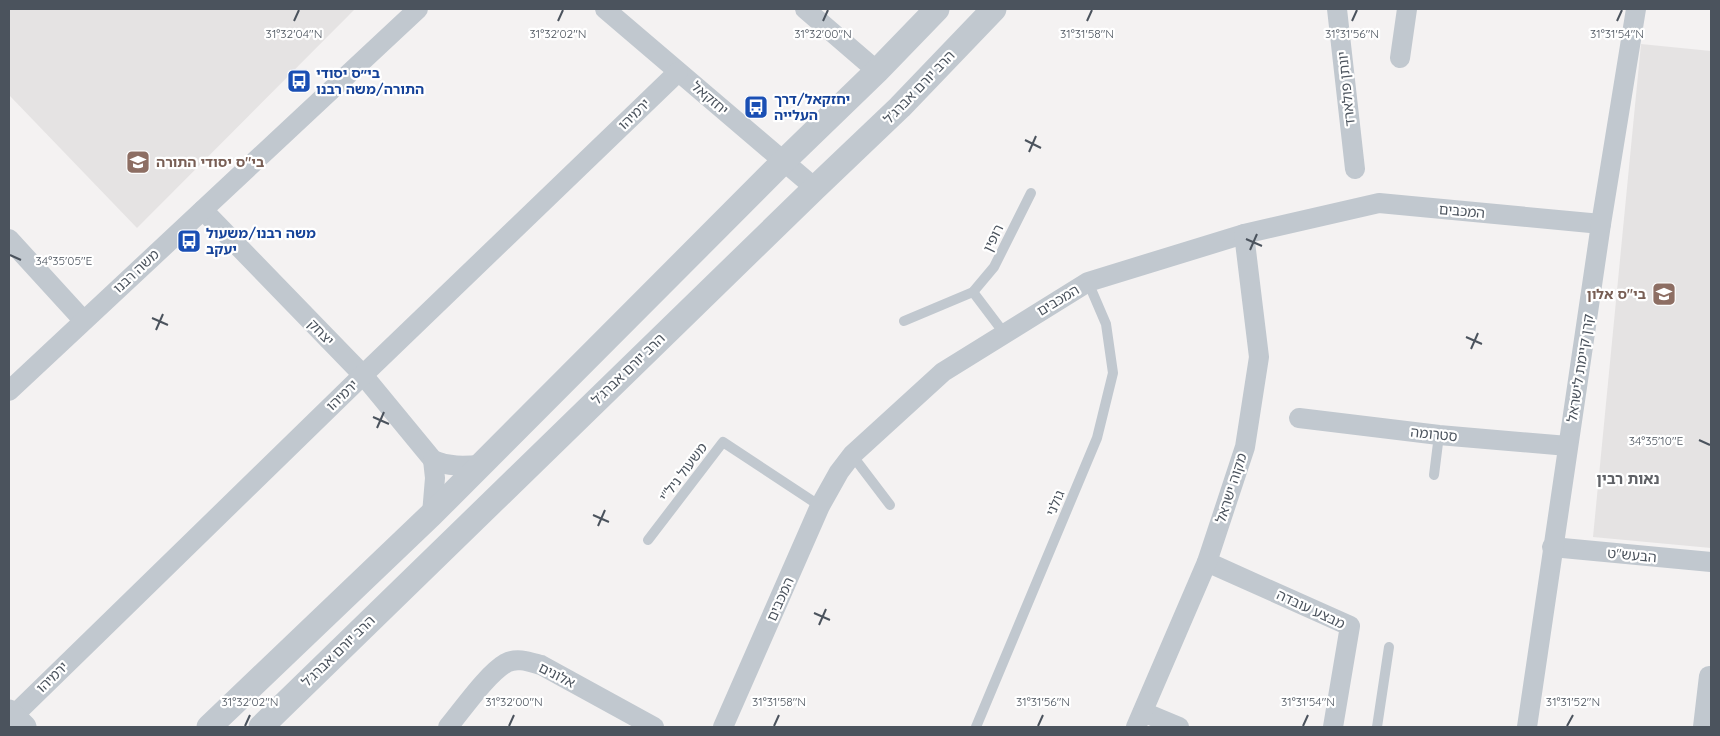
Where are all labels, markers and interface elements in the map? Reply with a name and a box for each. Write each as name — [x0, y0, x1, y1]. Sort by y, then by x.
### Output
text: 31°32'04"N — [266, 26, 322, 41]
text: 31°32'02"N — [529, 26, 587, 41]
text: 31°32'00"N — [794, 26, 852, 41]
text: 31°31'58"N — [1060, 26, 1114, 41]
text: 31°31'56"N — [1325, 26, 1379, 41]
text: 31°31'54"N — [1590, 26, 1644, 41]
street label: הרב יורם אברג'ל — [879, 46, 959, 128]
street label: יונתן פולארד — [1333, 51, 1359, 127]
place label: בי״ס יסודי התורה/משה רבנו — [316, 64, 424, 98]
bus stop icon: בי״ס יסודי התורה/משה רבנו — [286, 68, 312, 94]
street label: יחזקאל — [688, 77, 732, 119]
place label: יחזקאל/דרך העלייה — [774, 90, 850, 124]
bus stop icon: יחזקאל/דרך העלייה — [743, 94, 769, 120]
street label: ירמיהו — [614, 95, 654, 133]
school or university icon: בי"ס יסודי התורה — [125, 149, 151, 175]
place label: בי"ס יסודי התורה — [156, 153, 264, 171]
street label: המכבים — [1438, 200, 1486, 222]
street label: רופין — [979, 221, 1007, 255]
place label: משה רבנו/משעול יעקב — [206, 224, 316, 258]
bus stop icon: משה רבנו/משעול יעקב — [176, 228, 202, 254]
street label: משה רבנו — [109, 245, 163, 297]
text: 34°35'05"E — [36, 253, 93, 268]
street label: המכבים — [1034, 280, 1082, 320]
school or university icon: בי"ס אלון — [1651, 281, 1677, 307]
place label: בי"ס אלון — [1587, 285, 1646, 303]
street label: קרן קיימת לישראל — [1563, 313, 1597, 423]
street label: יצחק — [304, 315, 338, 349]
street label: הרב יורם אברג'ל — [587, 329, 669, 409]
street label: ירמיהו — [322, 376, 362, 414]
street label: סטרומה — [1410, 423, 1458, 445]
text: 34°35'10"E — [1629, 433, 1684, 448]
street label: משעול ניל"י — [655, 439, 711, 505]
street label: מקוה ישראל — [1211, 451, 1251, 525]
district label: נאות רבין — [1596, 469, 1660, 488]
street label: גולני — [1042, 488, 1068, 518]
street label: הבעש"ט — [1607, 544, 1657, 566]
street label: המכבים — [762, 574, 798, 624]
street label: מבצע עובדה — [1274, 585, 1348, 633]
street label: הרב יורם אברג'ל — [297, 611, 379, 691]
street label: ירמיהו — [32, 658, 72, 696]
street label: אלונים — [536, 658, 578, 692]
text: 31°32'02"N — [221, 694, 279, 709]
text: 31°32'00"N — [485, 694, 543, 709]
text: 31°31'58"N — [752, 694, 806, 709]
text: 31°31'56"N — [1016, 694, 1070, 709]
text: 31°31'54"N — [1281, 694, 1335, 709]
text: 31°31'52"N — [1546, 694, 1600, 709]

